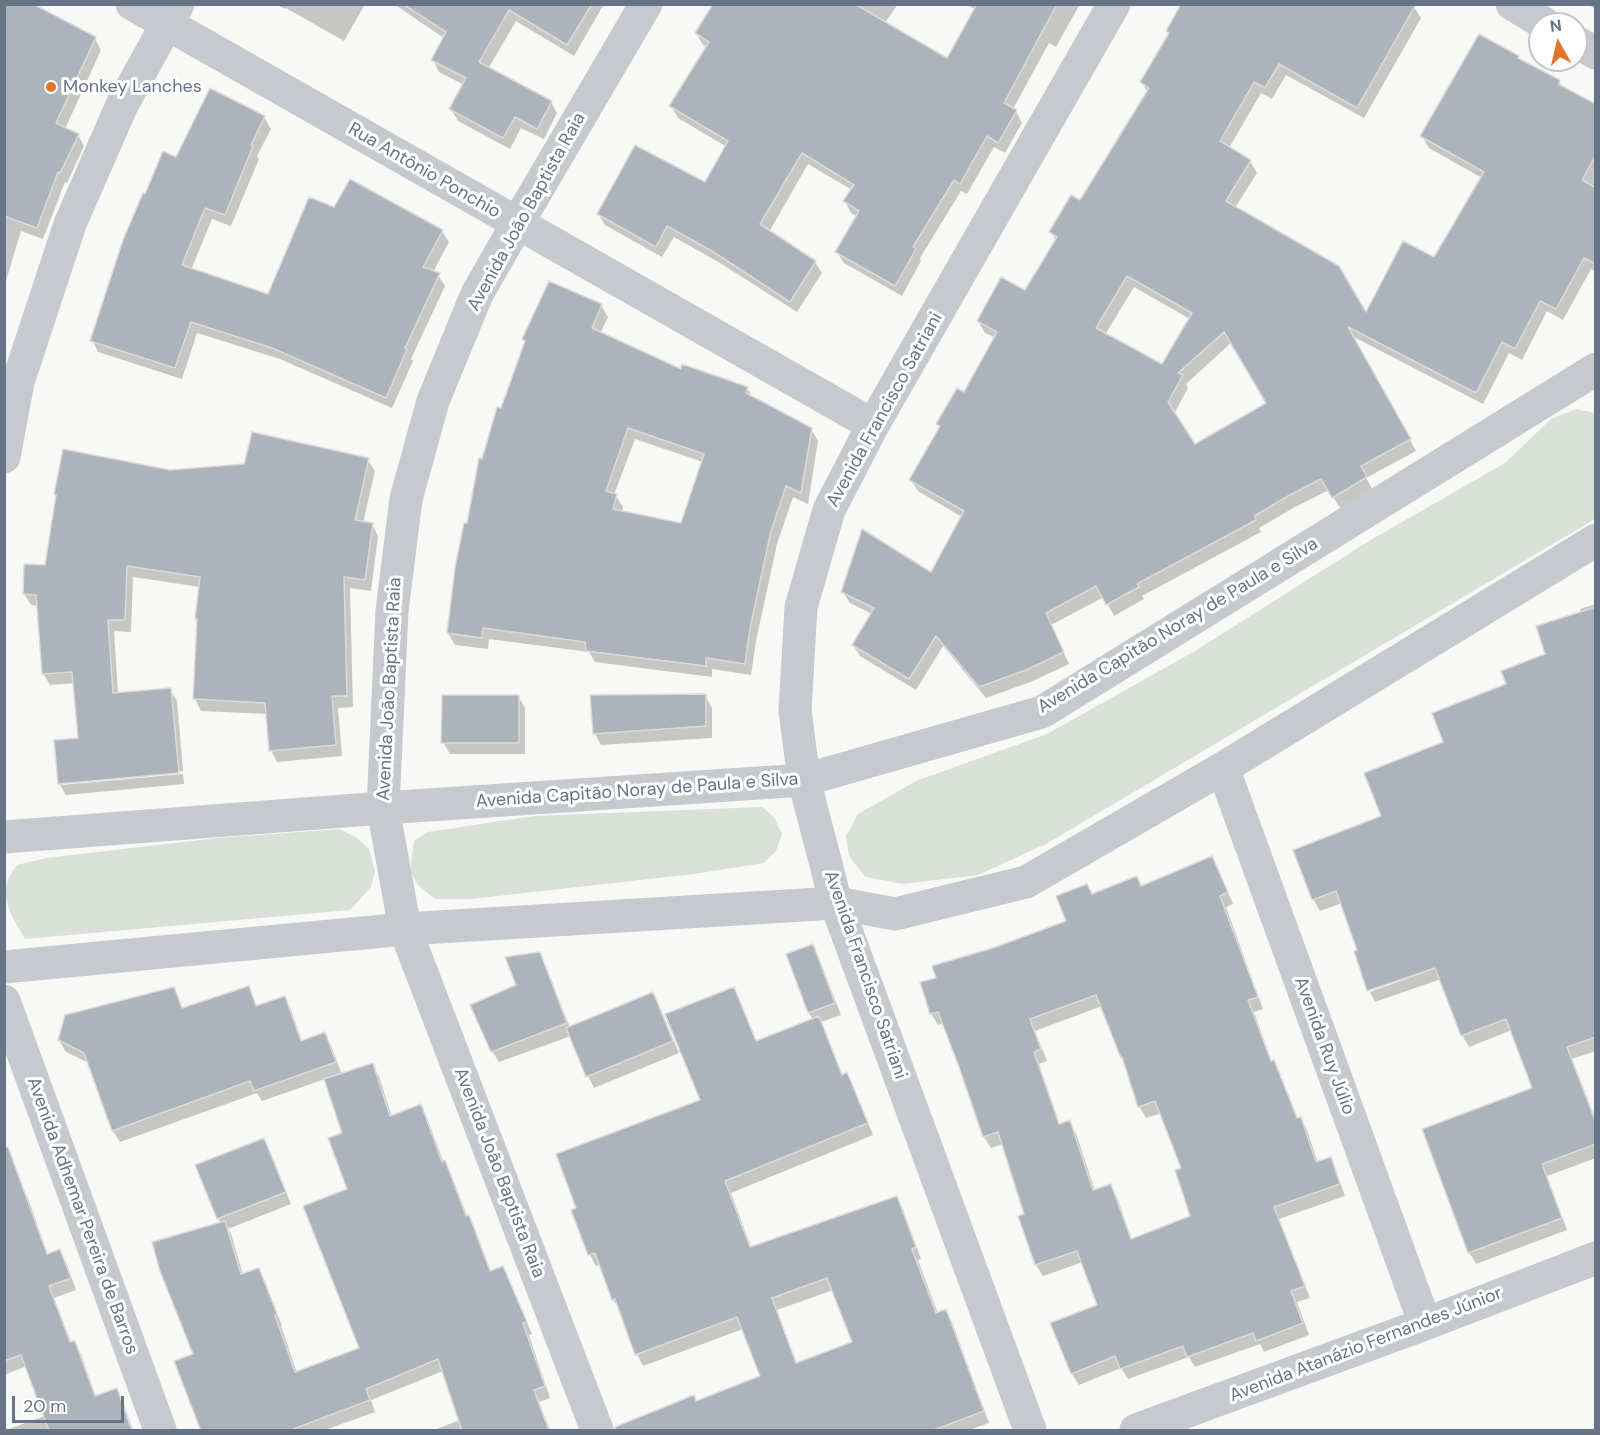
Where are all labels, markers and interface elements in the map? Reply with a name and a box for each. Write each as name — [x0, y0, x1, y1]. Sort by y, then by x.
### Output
north arrow — [1528, 12, 1588, 72]
text: N — [1548, 14, 1563, 37]
place label: Monkey Lanches — [63, 76, 202, 98]
marker: Monkey Lanches — [44, 80, 58, 94]
street label: Avenida João Baptista Raia — [463, 109, 591, 315]
street label: Rua Antônio Ponchio — [344, 119, 504, 223]
street label: Avenida Francisco Satriani — [822, 309, 948, 511]
street label: Avenida Capitão Noray de Paula e Silva — [1034, 534, 1322, 718]
street label: Avenida João Baptista Raia — [373, 577, 407, 801]
street label: Avenida Capitão Noray de Paula e Silva — [475, 769, 799, 813]
street label: Avenida Francisco Satriani — [819, 868, 911, 1082]
street label: Avenida Ruy Júlio — [1289, 974, 1359, 1118]
street label: Avenida João Baptista Raia — [449, 1065, 549, 1281]
street label: Avenida Adhemar Pereira de Barros — [22, 1075, 142, 1357]
street label: Avenida Atanázio Fernandes Júnior — [1227, 1283, 1505, 1407]
scale bar — [15, 1384, 128, 1422]
text: 20 m — [23, 1394, 66, 1418]

